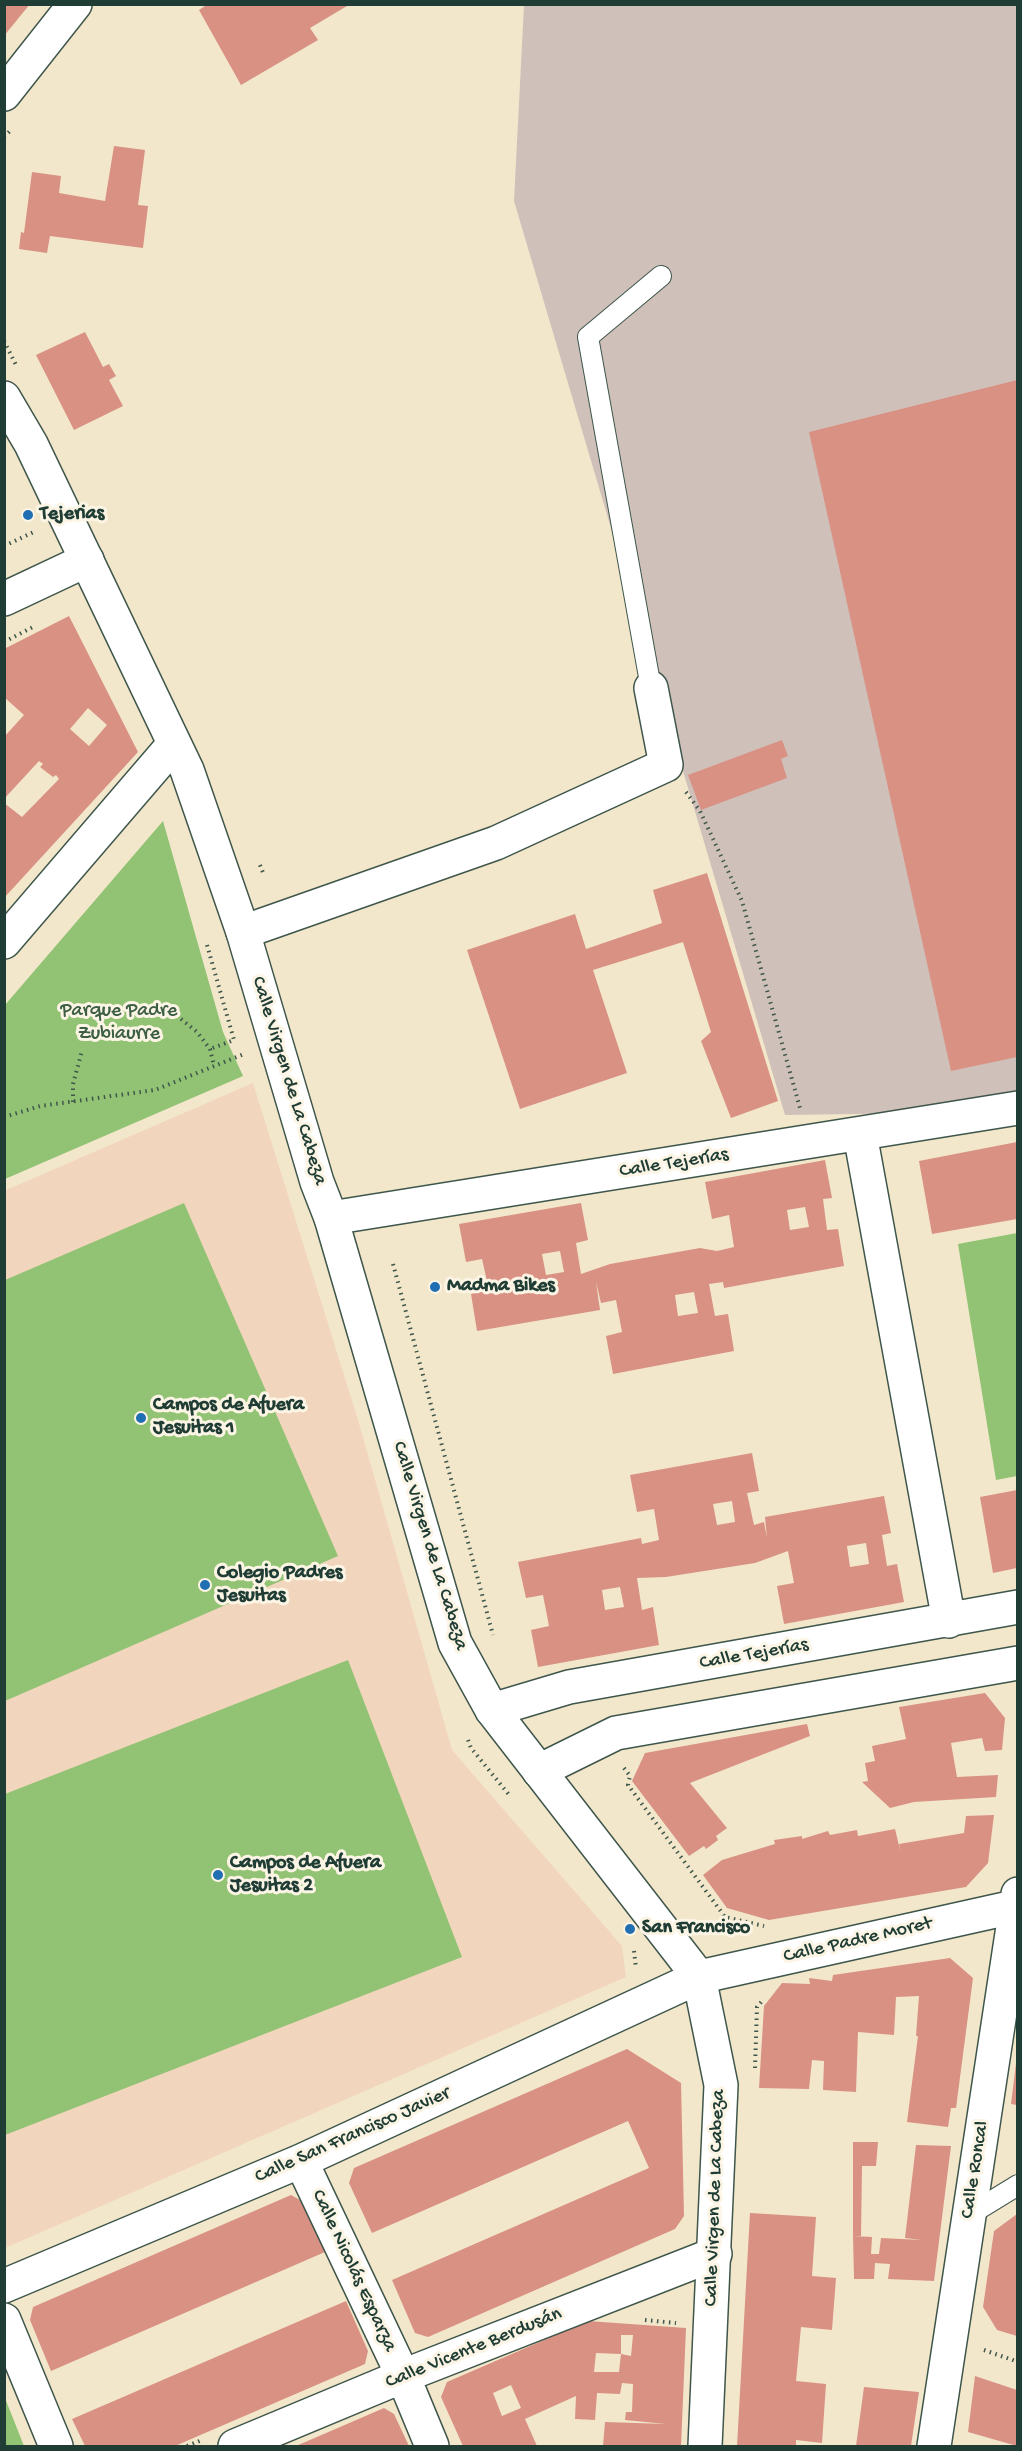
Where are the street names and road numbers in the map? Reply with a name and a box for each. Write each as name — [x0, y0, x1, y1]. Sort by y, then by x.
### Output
street label: Calle Virgen de La Cabeza — [245, 974, 331, 1188]
street label: Calle Tejerías — [618, 1144, 730, 1184]
street label: Calle Virgen de La Cabeza — [386, 1439, 472, 1653]
street label: Calle Tejerías — [698, 1634, 810, 1676]
street label: Calle Padre Moret — [781, 1912, 935, 1970]
street label: Calle San Francisco Javier — [252, 2082, 454, 2190]
street label: Calle Virgen de La Cabeza — [700, 2089, 732, 2307]
street label: Calle Roncal — [956, 2119, 996, 2221]
street label: Calle Nicolás Esparza — [305, 2186, 401, 2356]
street label: Calle Vicente Berdusán — [382, 2303, 566, 2395]

